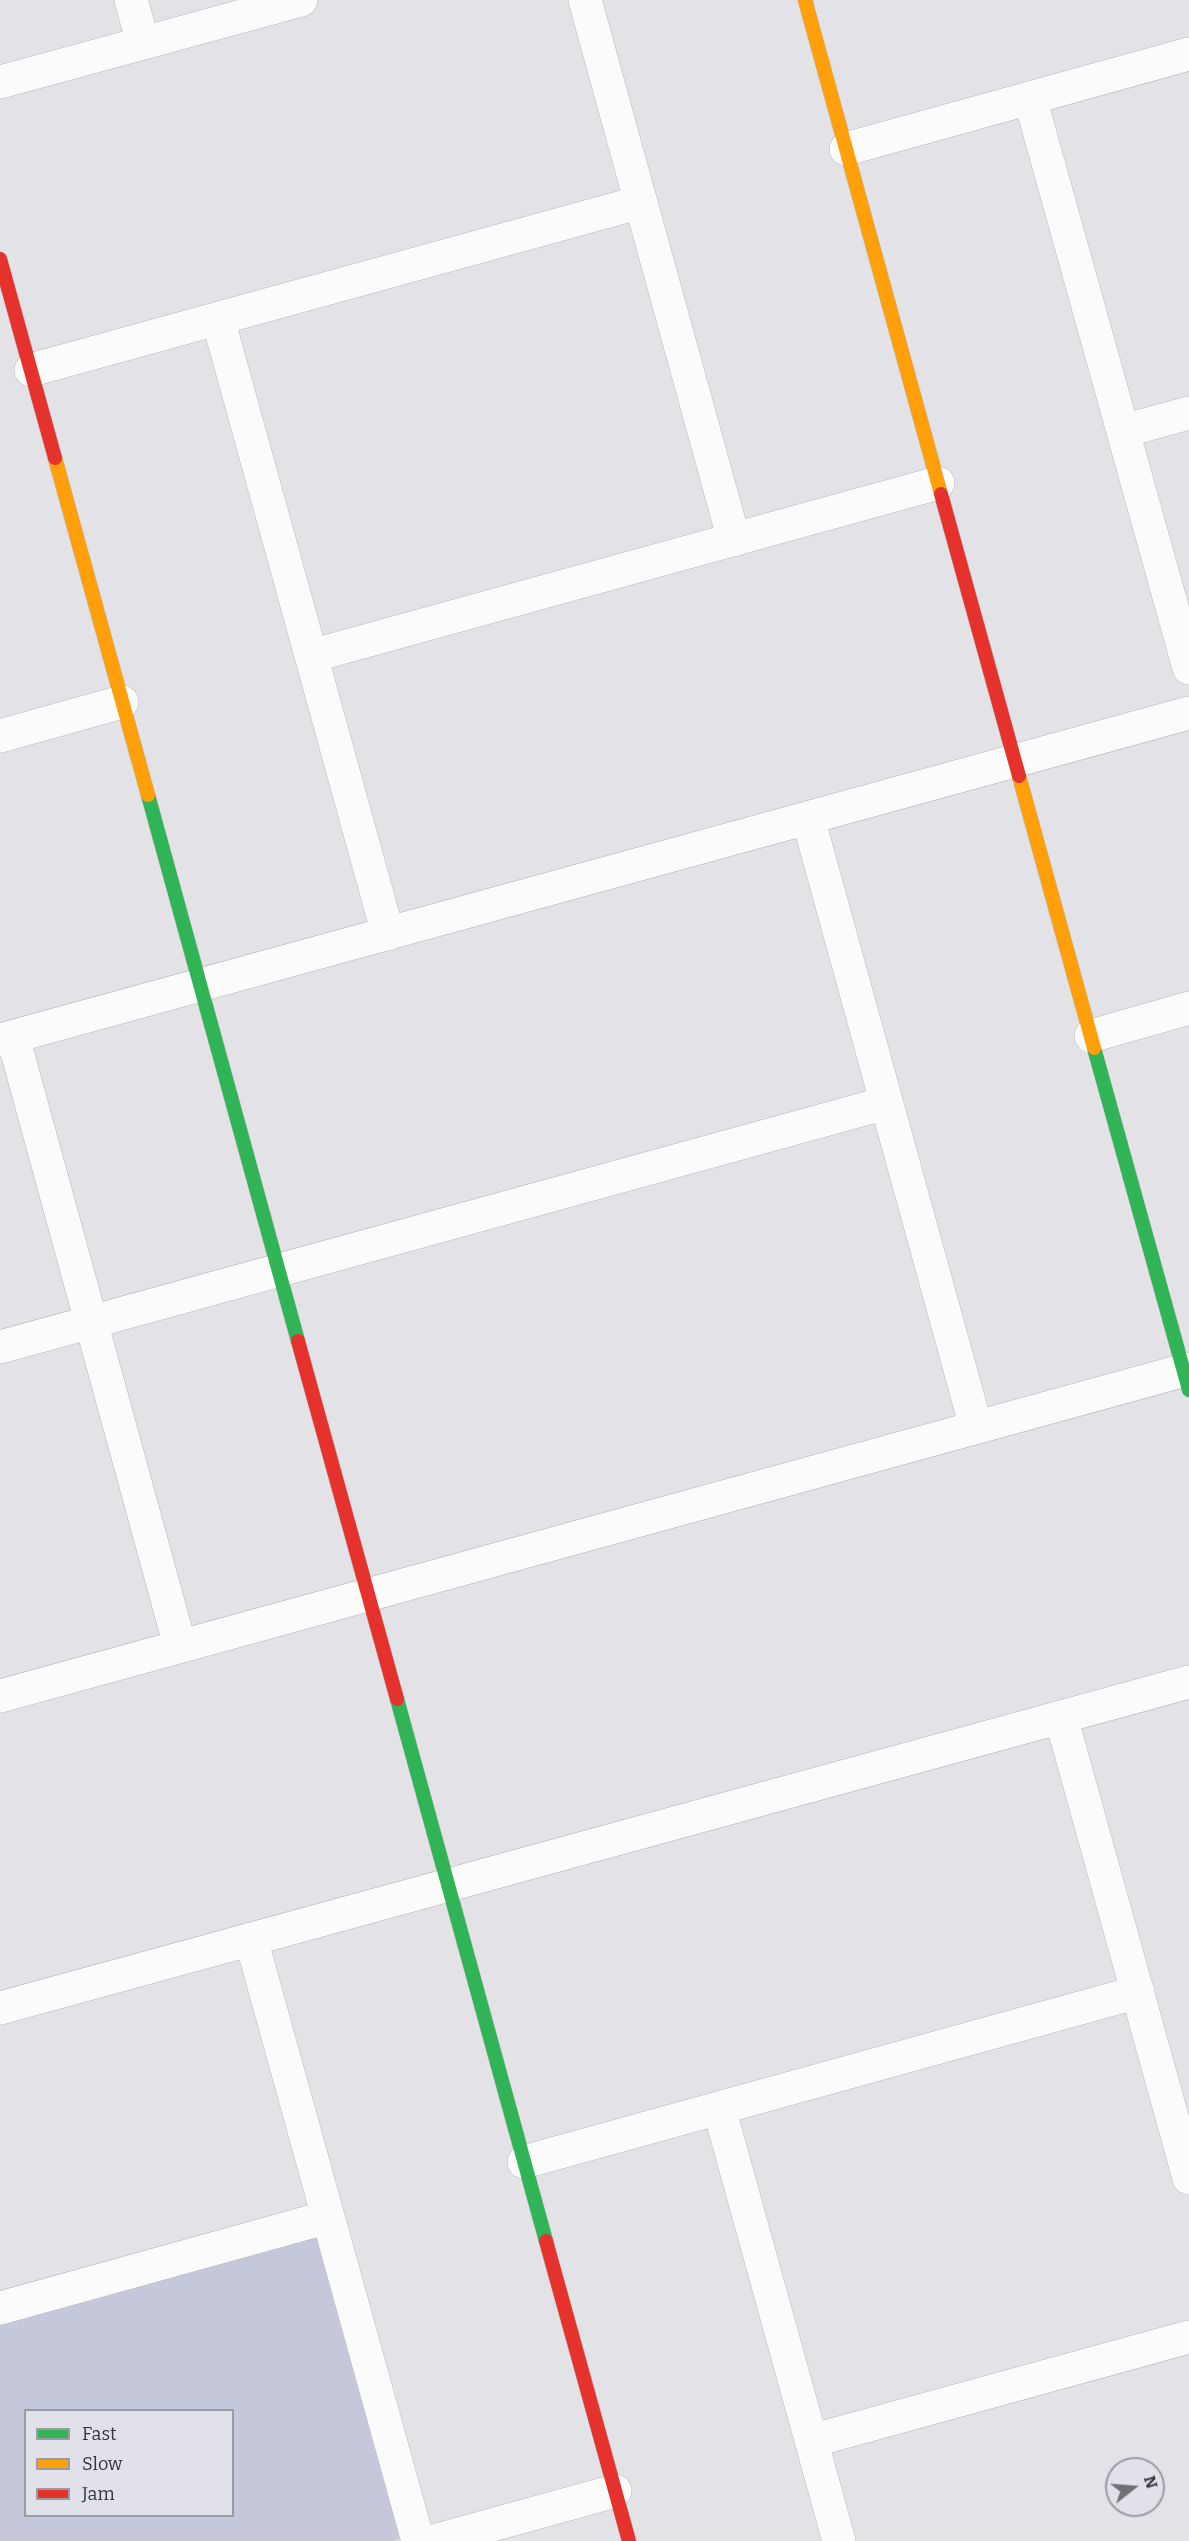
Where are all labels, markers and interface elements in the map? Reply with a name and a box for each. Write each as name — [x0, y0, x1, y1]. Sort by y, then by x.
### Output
legend — [24, 2409, 234, 2517]
text: Fast — [82, 2423, 117, 2445]
text: Slow — [82, 2453, 122, 2475]
north arrow — [1105, 2457, 1165, 2517]
text: N — [1140, 2473, 1162, 2491]
text: Jam — [82, 2483, 115, 2505]

